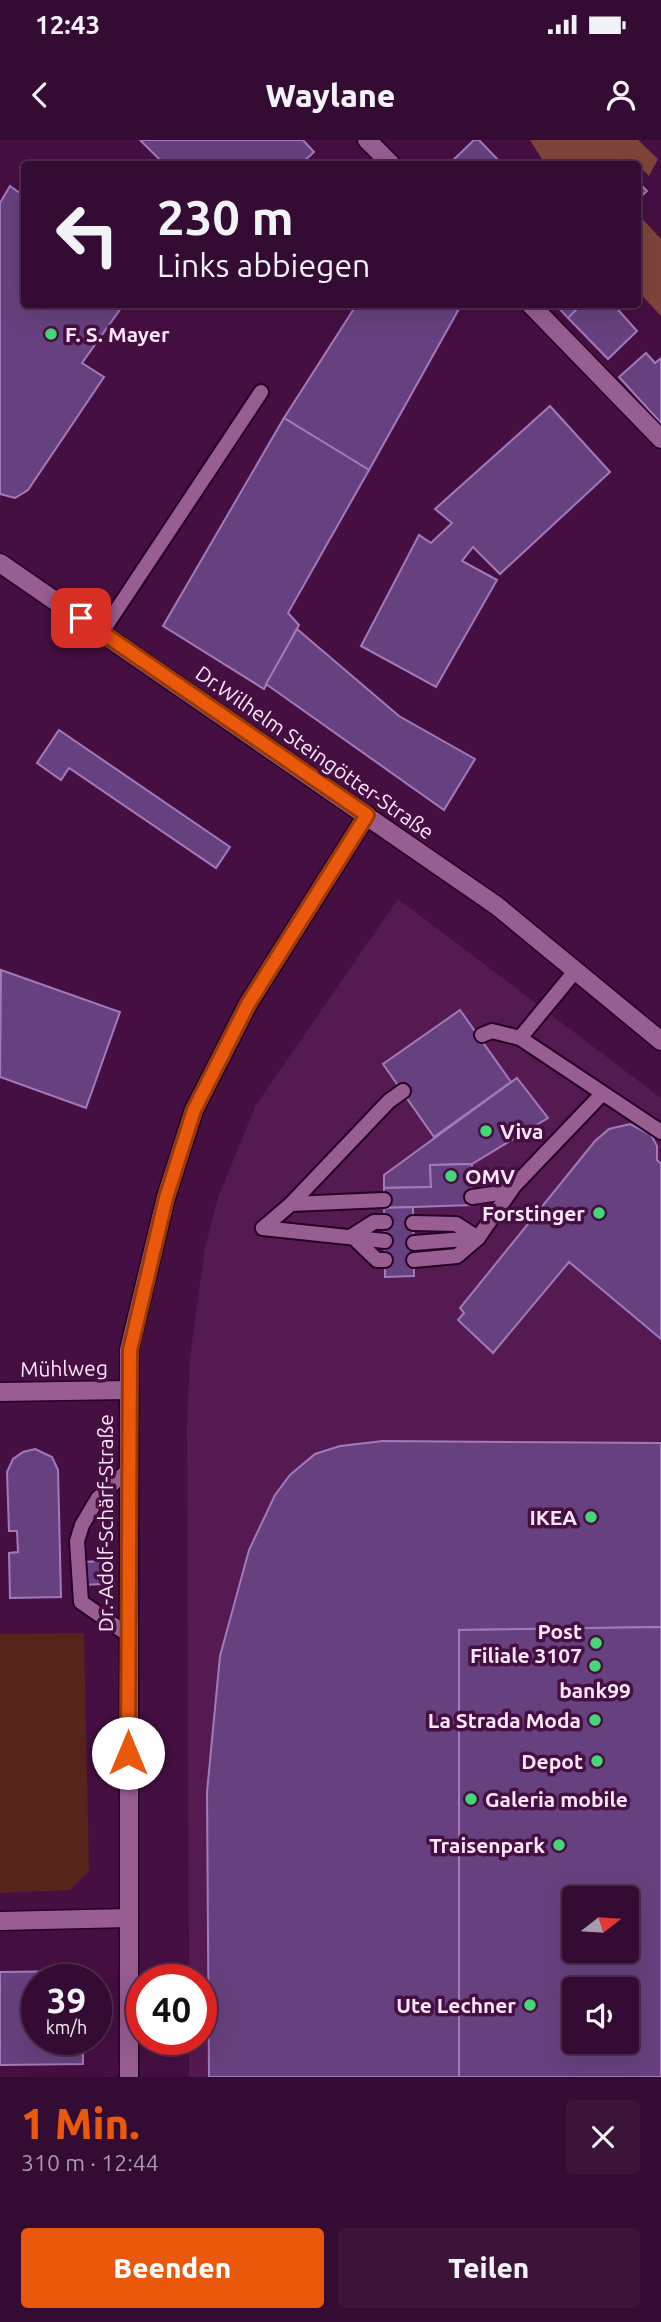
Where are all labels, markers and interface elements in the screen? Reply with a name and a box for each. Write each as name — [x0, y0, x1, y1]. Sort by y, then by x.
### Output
text: 12:43 — [35, 10, 100, 39]
icon: back — [21, 76, 59, 114]
icon: person — [602, 76, 640, 114]
text: Waylane — [265, 77, 396, 113]
icon: left — [42, 189, 133, 280]
text: 230 m — [157, 189, 294, 244]
text: Links abbiegen — [157, 247, 370, 283]
place label: F. S. Mayer — [65, 322, 170, 346]
marker: F. S. Mayer — [43, 326, 59, 342]
pin — [51, 588, 111, 648]
icon: arrive — [62, 599, 100, 637]
street label: Dr.Wilhelm Steingötter-Straße — [191, 660, 439, 844]
place label: Viva — [500, 1119, 543, 1143]
marker: Viva — [478, 1123, 494, 1139]
place label: OMV — [465, 1164, 515, 1188]
marker: OMV — [443, 1168, 459, 1184]
place label: Forstinger — [482, 1201, 585, 1225]
marker: Forstinger — [591, 1205, 607, 1221]
street label: Mühlweg — [20, 1355, 108, 1381]
street label: Dr.-Adolf-Schärf-Straße — [93, 1414, 117, 1632]
place label: IKEA — [529, 1505, 577, 1529]
marker: IKEA — [583, 1509, 599, 1525]
place label: Post Filiale 3107 — [470, 1619, 582, 1667]
marker: Post Filiale 3107 — [588, 1635, 604, 1651]
marker: bank99 — [587, 1658, 603, 1674]
place label: bank99 — [559, 1678, 631, 1702]
place label: La Strada Moda — [428, 1708, 581, 1732]
marker: La Strada Moda — [587, 1712, 603, 1728]
position arrow — [91, 1716, 165, 1790]
place label: Depot — [521, 1749, 583, 1773]
marker: Depot — [589, 1753, 605, 1769]
place label: Galeria mobile — [485, 1787, 628, 1811]
marker: Galeria mobile — [463, 1791, 479, 1807]
place label: Traisenpark — [429, 1833, 545, 1857]
marker: Traisenpark — [551, 1837, 567, 1853]
north arrow — [562, 1886, 639, 1964]
map controls — [562, 1886, 639, 2054]
speed limit sign: 40 — [126, 1964, 217, 2055]
button: sound — [562, 1977, 639, 2054]
text: 39 — [47, 1980, 86, 2020]
place label: Ute Lechner — [396, 1993, 516, 2017]
marker: Ute Lechner — [522, 1997, 538, 2013]
text: km/h — [46, 2017, 87, 2037]
text: 1 Min. — [21, 2100, 140, 2147]
button: close — [566, 2100, 640, 2174]
text: 310 m · 12:44 — [21, 2150, 159, 2175]
button: Beenden — [21, 2228, 324, 2308]
button: Teilen — [338, 2228, 640, 2308]

